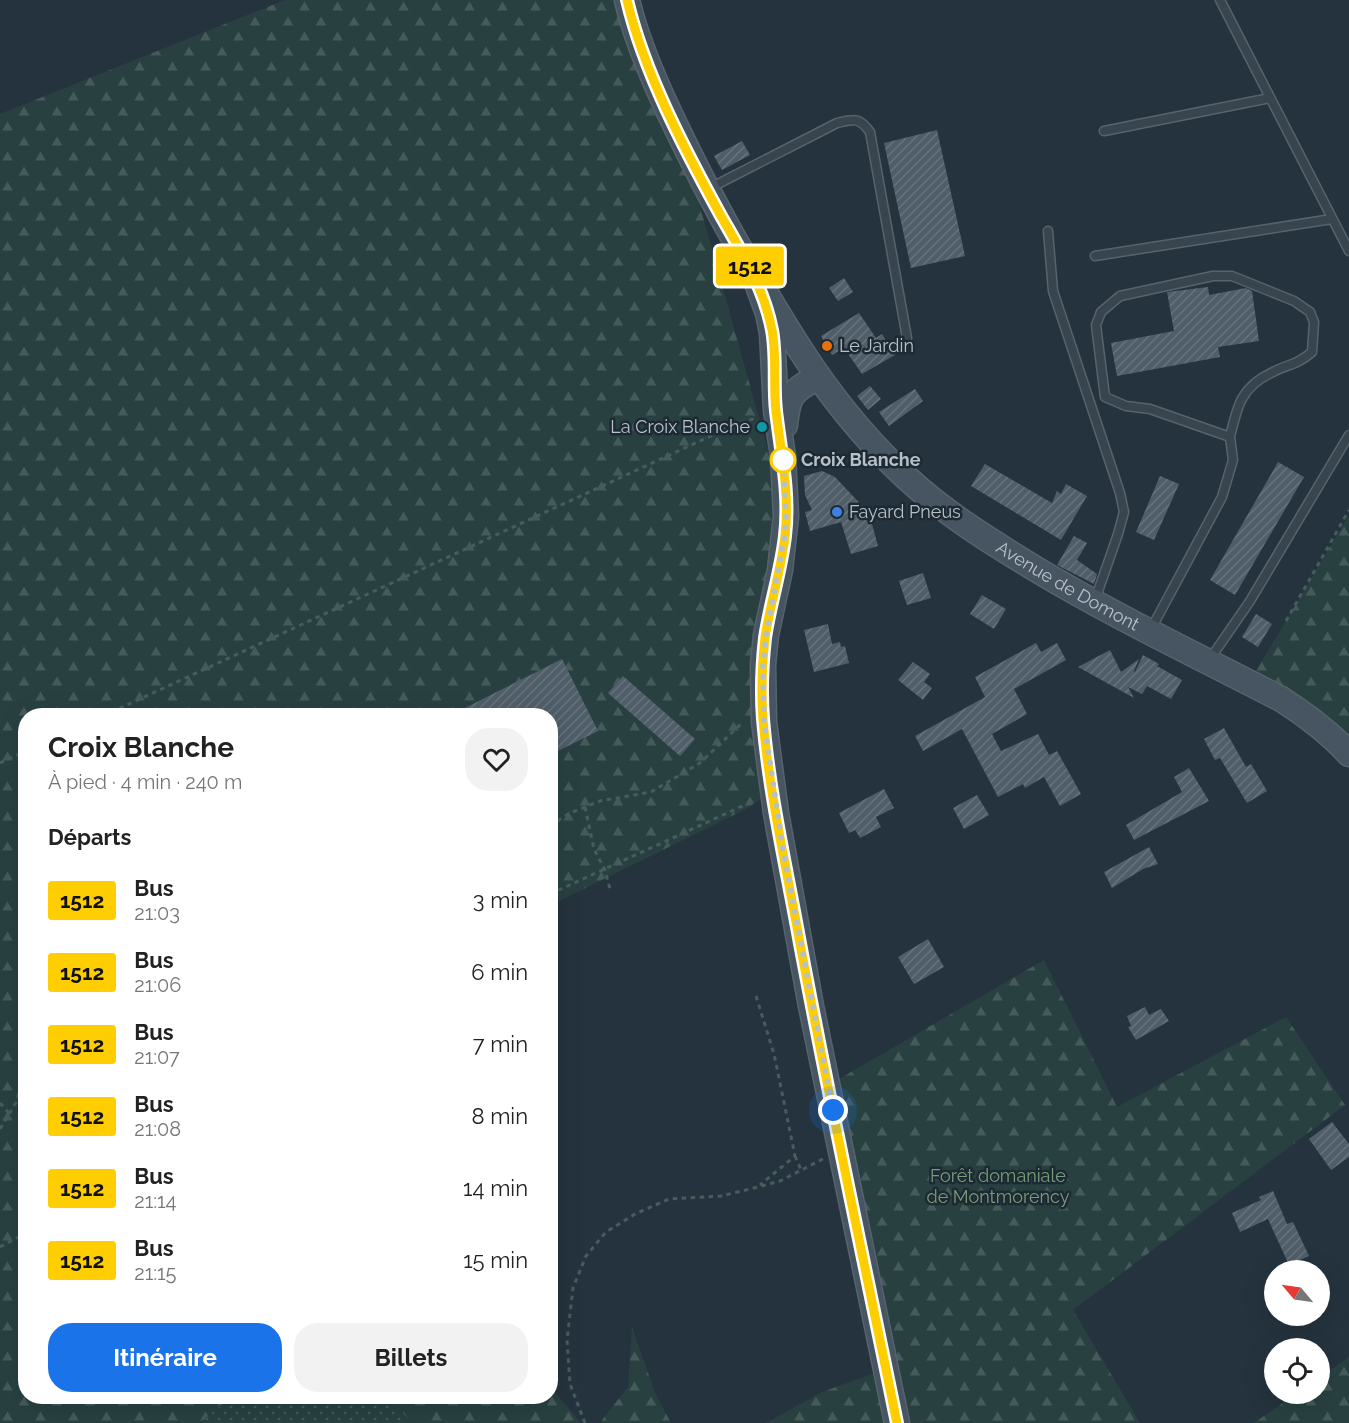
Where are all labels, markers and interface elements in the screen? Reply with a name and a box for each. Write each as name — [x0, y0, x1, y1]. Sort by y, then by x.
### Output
line badge: 1512 — [708, 246, 792, 286]
text: 1512 — [728, 254, 772, 279]
place label: Le Jardin — [839, 335, 914, 356]
marker: Le Jardin — [820, 339, 834, 353]
place label: La Croix Blanche — [610, 416, 750, 437]
marker: La Croix Blanche — [755, 420, 769, 434]
marker: Croix Blanche — [770, 447, 796, 473]
place label: Croix Blanche — [801, 449, 921, 470]
place label: Fayard Pneus — [849, 501, 961, 522]
marker: Fayard Pneus — [830, 505, 844, 519]
street label: Avenue de Domont — [993, 536, 1143, 635]
button: heart — [465, 728, 528, 791]
text: Croix Blanche — [48, 731, 234, 764]
text: À pied · 4 min · 240 m — [48, 770, 242, 794]
text: Départs — [48, 824, 131, 850]
text: Bus — [134, 875, 174, 901]
text: 3 min — [473, 887, 528, 913]
text: 1512 — [60, 888, 104, 913]
text: 21:03 — [134, 901, 180, 925]
text: Bus — [134, 947, 174, 973]
text: 6 min — [471, 959, 528, 985]
text: 1512 — [60, 960, 104, 985]
text: 21:06 — [134, 973, 181, 997]
text: Bus — [134, 1019, 174, 1045]
text: 7 min — [473, 1031, 528, 1057]
text: 1512 — [60, 1032, 104, 1057]
text: 21:07 — [134, 1045, 180, 1069]
text: Bus — [134, 1091, 174, 1117]
your location — [818, 1095, 848, 1125]
text: 8 min — [472, 1103, 528, 1129]
text: 1512 — [60, 1104, 104, 1129]
text: 21:08 — [134, 1117, 181, 1141]
text: Bus — [134, 1163, 174, 1189]
park label: Forêt domaniale de Montmorency — [927, 1165, 1070, 1207]
text: 14 min — [463, 1175, 528, 1201]
text: 1512 — [60, 1176, 104, 1201]
text: 21:14 — [134, 1189, 176, 1213]
text: Bus — [134, 1235, 174, 1261]
text: 15 min — [463, 1247, 528, 1273]
text: 1512 — [60, 1248, 104, 1273]
north arrow — [1264, 1260, 1330, 1326]
map controls — [1264, 1260, 1330, 1404]
text: 21:15 — [134, 1261, 176, 1285]
button: Itinéraire — [48, 1323, 282, 1392]
button: Billets — [294, 1323, 528, 1392]
button: locate — [1264, 1338, 1330, 1404]

